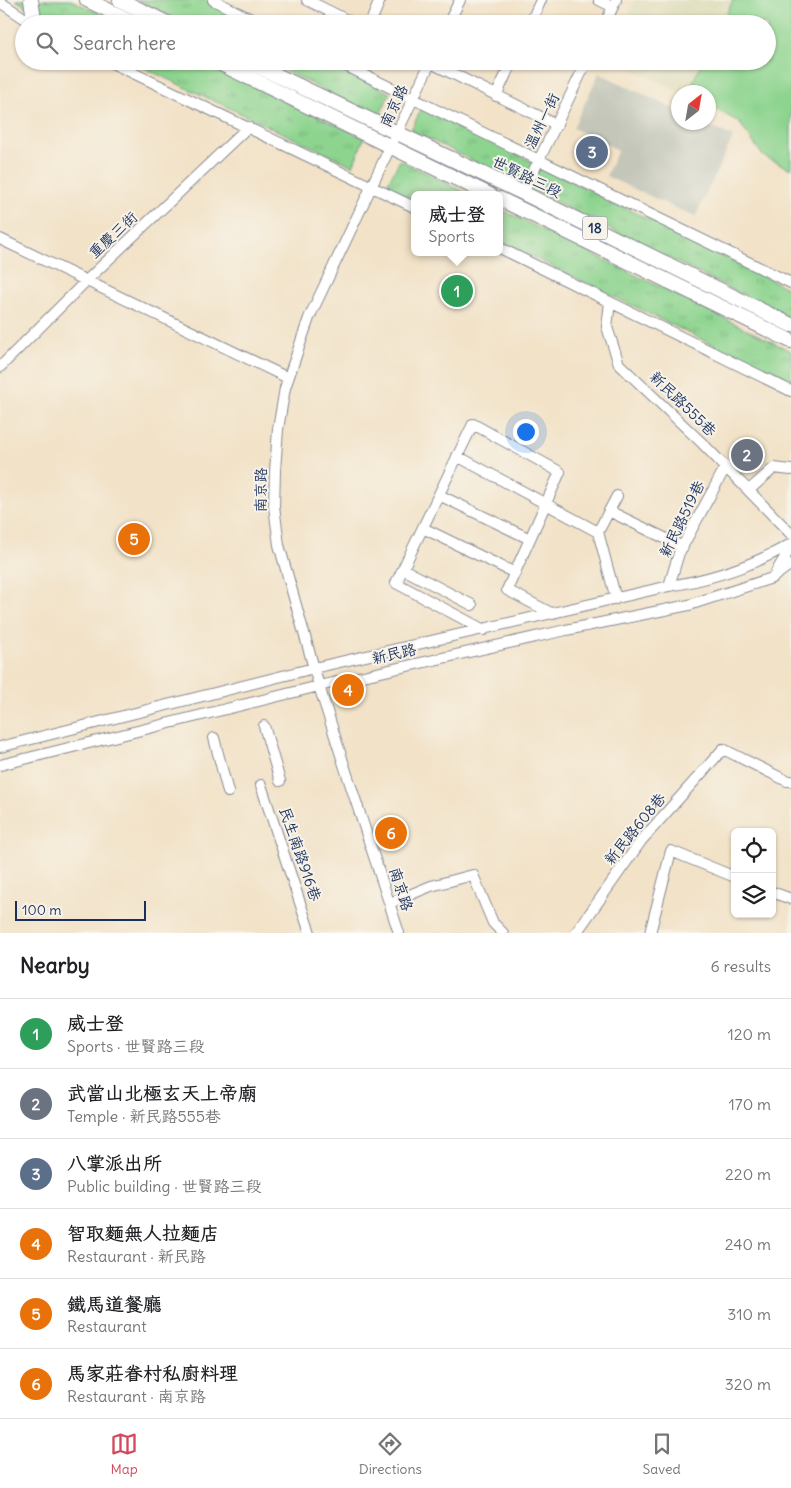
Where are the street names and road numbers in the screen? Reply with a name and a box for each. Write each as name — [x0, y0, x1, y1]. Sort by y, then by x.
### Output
street label: 南京路 — [375, 81, 412, 130]
street label: 溫州一街 — [520, 90, 563, 152]
street label: 世賢路三段 — [489, 152, 565, 202]
street label: 重慶三街 — [84, 207, 141, 262]
road number: 18 — [582, 217, 608, 240]
street label: 新民路555巷 — [646, 367, 721, 440]
street label: 南京路 — [251, 467, 270, 513]
street label: 新民路519巷 — [655, 477, 708, 560]
street label: 新民路 — [370, 639, 418, 668]
street label: 新民路608巷 — [600, 789, 669, 869]
street label: 民生南路916巷 — [275, 804, 325, 903]
street label: 南京路 — [385, 865, 417, 913]

